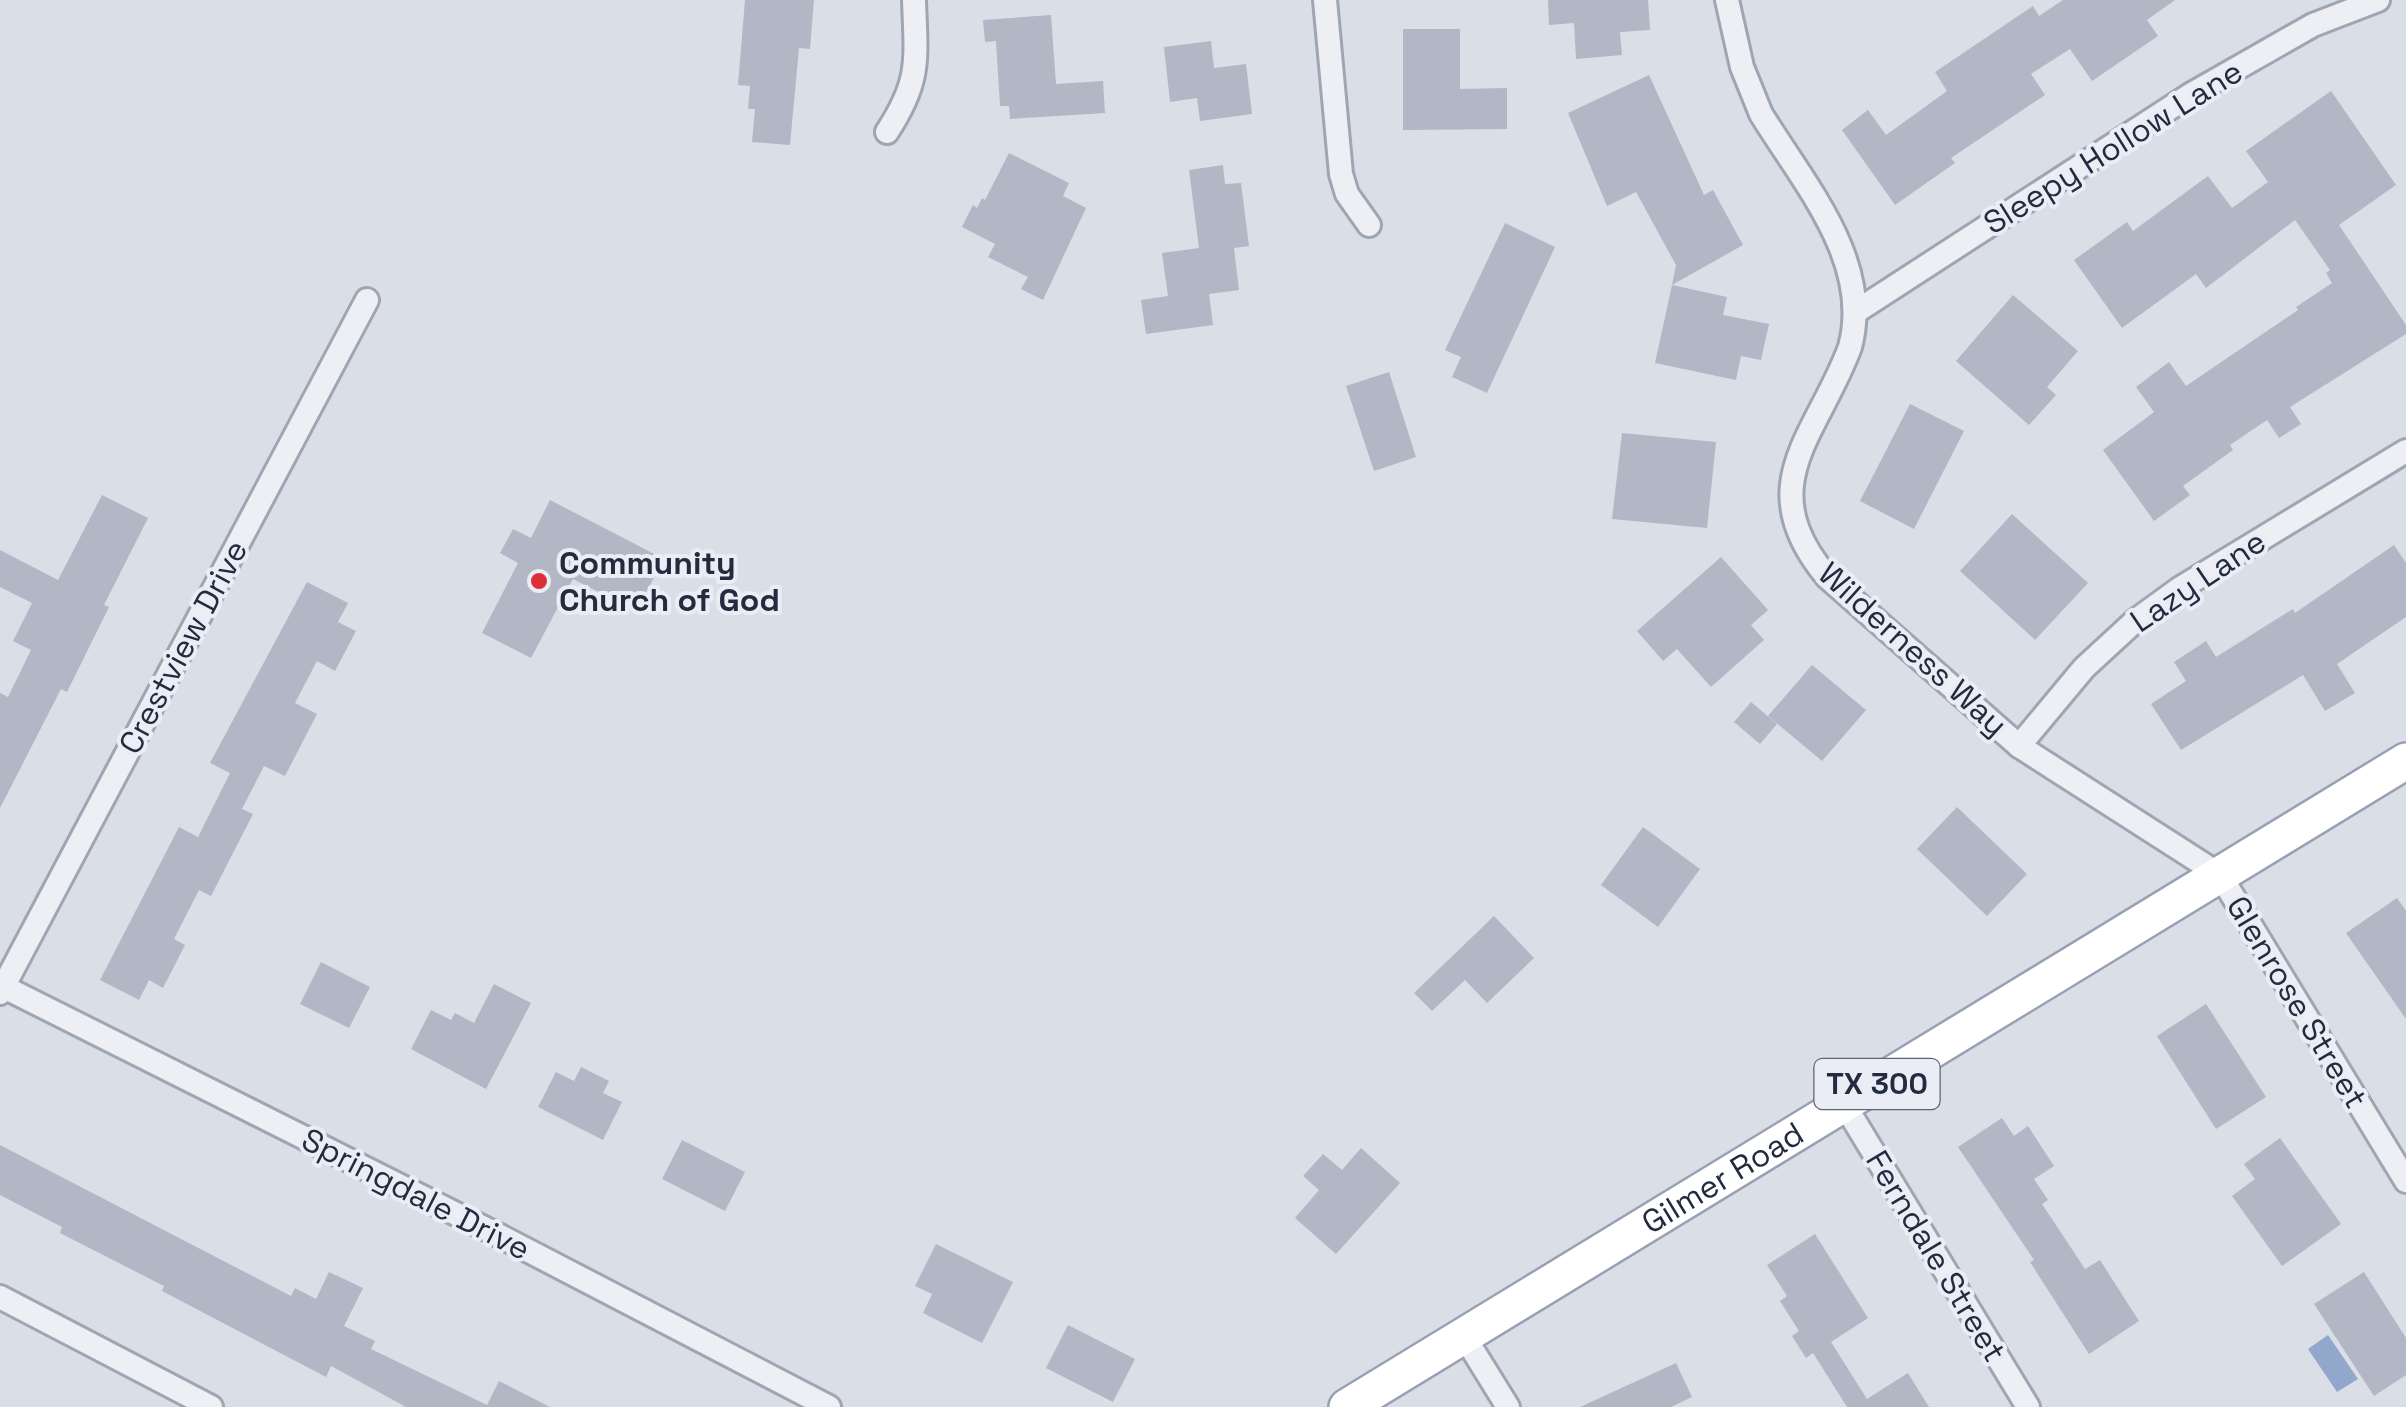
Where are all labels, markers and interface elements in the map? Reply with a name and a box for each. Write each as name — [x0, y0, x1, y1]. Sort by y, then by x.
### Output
street label: Sleepy Hollow Lane — [1976, 51, 2250, 243]
street label: Lazy Lane — [2123, 521, 2273, 641]
street label: Crestview Drive — [110, 533, 256, 761]
place label: Community Church of God — [559, 543, 780, 620]
street label: Wilderness Way — [1810, 554, 2016, 744]
marker: Community Church of God — [528, 570, 550, 592]
street label: Glenrose Street — [2218, 889, 2376, 1115]
road number: TX 300 — [1814, 1059, 1940, 1109]
street label: Gilmer Road — [1634, 1113, 1811, 1242]
street label: Springdale Drive — [295, 1119, 537, 1269]
street label: Ferndale Street — [1857, 1143, 2015, 1369]

